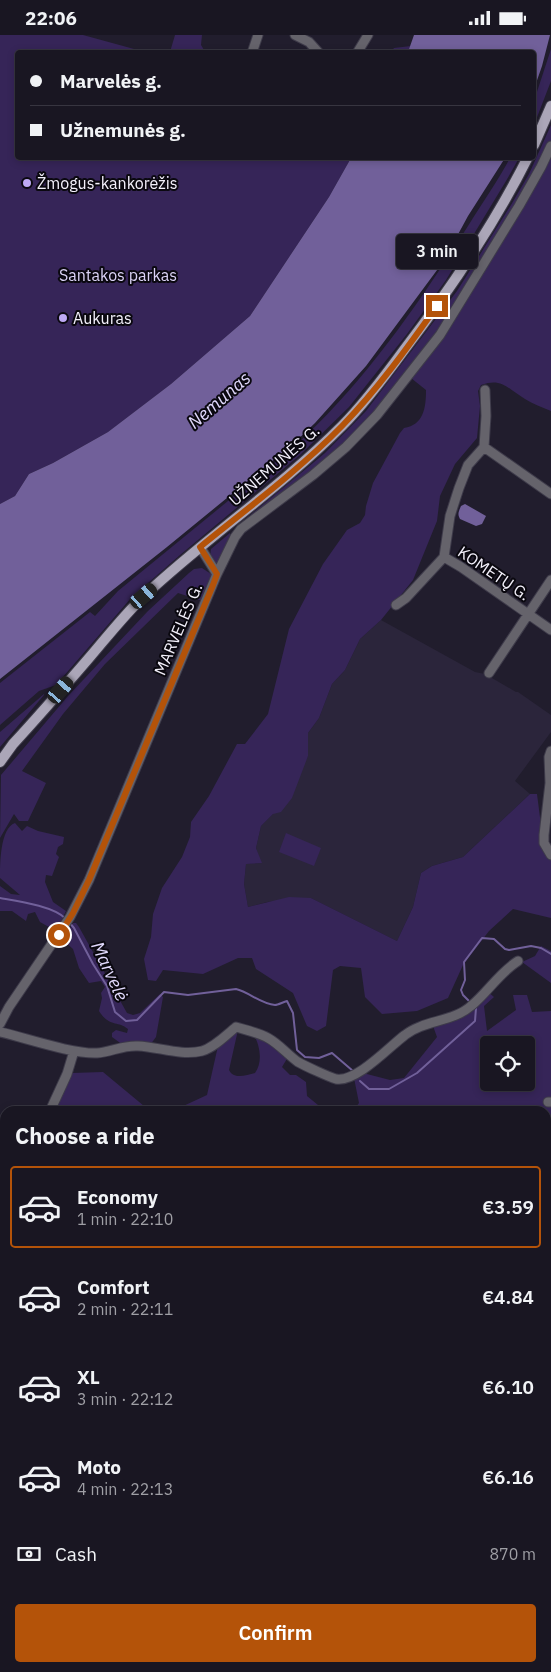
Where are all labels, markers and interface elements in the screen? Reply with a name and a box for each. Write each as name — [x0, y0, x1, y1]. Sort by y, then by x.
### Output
text: 22:06 — [25, 6, 77, 30]
text: Marvelės g. — [60, 69, 162, 93]
text: Užnemunės g. — [60, 118, 186, 142]
place label: Žmogus-kankorėžis — [37, 173, 178, 193]
marker: Žmogus-kankorėžis — [21, 177, 33, 189]
callout: 3 min — [396, 233, 478, 269]
text: 3 min — [416, 241, 458, 261]
park label: Santakos parkas — [59, 265, 177, 285]
route end — [426, 295, 448, 317]
place label: Aukuras — [73, 308, 132, 328]
marker: Aukuras — [57, 312, 69, 324]
water label: Nemunas — [183, 366, 255, 434]
street label: UŽNEMUNĖS G. — [224, 420, 324, 510]
street label: KOMETŲ G. — [454, 542, 534, 604]
car — [127, 580, 160, 612]
street label: MARVELĖS G. — [150, 580, 206, 678]
car — [45, 674, 76, 706]
route start — [48, 924, 70, 946]
water label: Marvelė — [86, 938, 134, 1004]
map controls — [480, 1036, 535, 1091]
button: locate — [480, 1036, 535, 1091]
text: Choose a ride — [15, 1121, 155, 1150]
icon: car — [17, 1185, 62, 1230]
text: Economy — [77, 1185, 158, 1209]
text: €3.59 — [482, 1195, 534, 1219]
text: 1 min · 22:10 — [77, 1209, 173, 1229]
icon: car — [17, 1275, 62, 1320]
text: Comfort — [77, 1275, 150, 1299]
text: €4.84 — [482, 1285, 534, 1309]
text: 2 min · 22:11 — [77, 1299, 173, 1319]
icon: car — [17, 1365, 62, 1410]
text: XL — [77, 1365, 100, 1389]
text: €6.10 — [482, 1375, 534, 1399]
text: 3 min · 22:12 — [77, 1389, 173, 1409]
icon: car — [17, 1455, 62, 1500]
text: Moto — [77, 1455, 121, 1479]
text: €6.16 — [482, 1465, 534, 1489]
text: 4 min · 22:13 — [77, 1479, 173, 1499]
icon: cash — [15, 1540, 43, 1568]
text: Cash — [55, 1542, 97, 1566]
text: 870 m — [489, 1544, 536, 1564]
button: Confirm — [15, 1604, 536, 1662]

